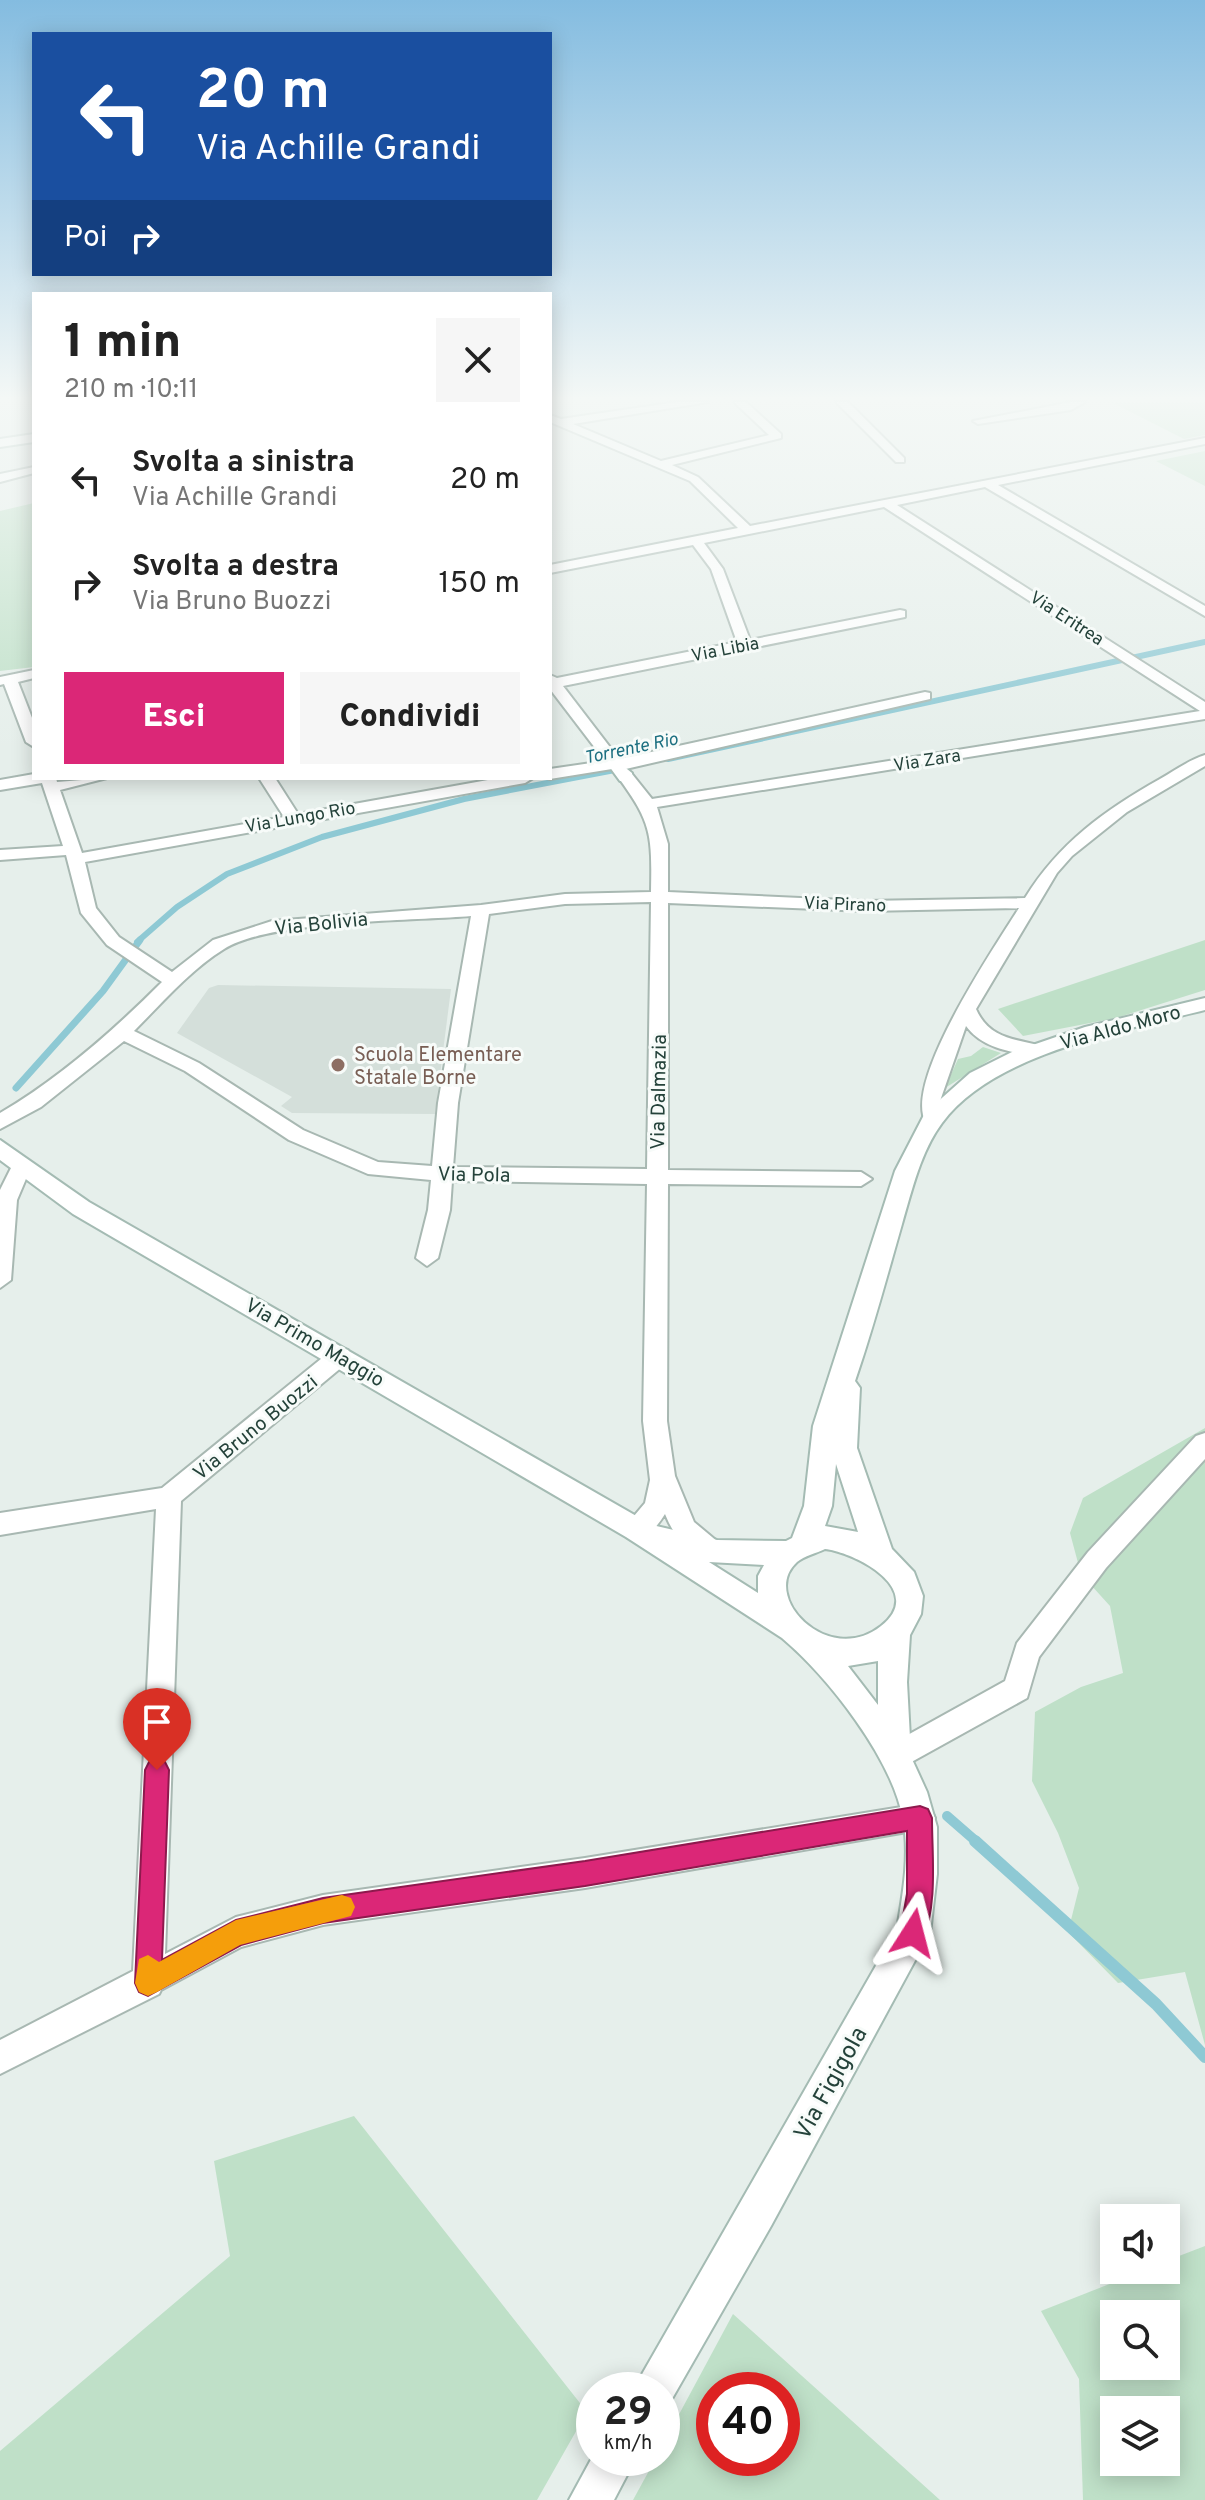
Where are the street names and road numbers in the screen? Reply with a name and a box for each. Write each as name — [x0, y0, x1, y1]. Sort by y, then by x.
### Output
street label: Via Eritrea — [1025, 587, 1108, 652]
street label: Via Libia — [689, 633, 761, 668]
street label: Via Zara — [892, 745, 962, 778]
street label: Via Lungo Rio — [243, 797, 357, 839]
street label: Via Pirano — [803, 893, 887, 918]
street label: Via Bolivia — [273, 907, 369, 943]
street label: Via Aldo Moro — [1057, 1000, 1184, 1058]
street label: Via Dalmazia — [646, 1034, 674, 1150]
street label: Via Pola — [437, 1162, 511, 1190]
street label: Via Primo Maggio — [240, 1293, 388, 1394]
street label: Via Bruno Buozzi — [188, 1370, 324, 1487]
street label: Via Figigola — [788, 2022, 875, 2146]

